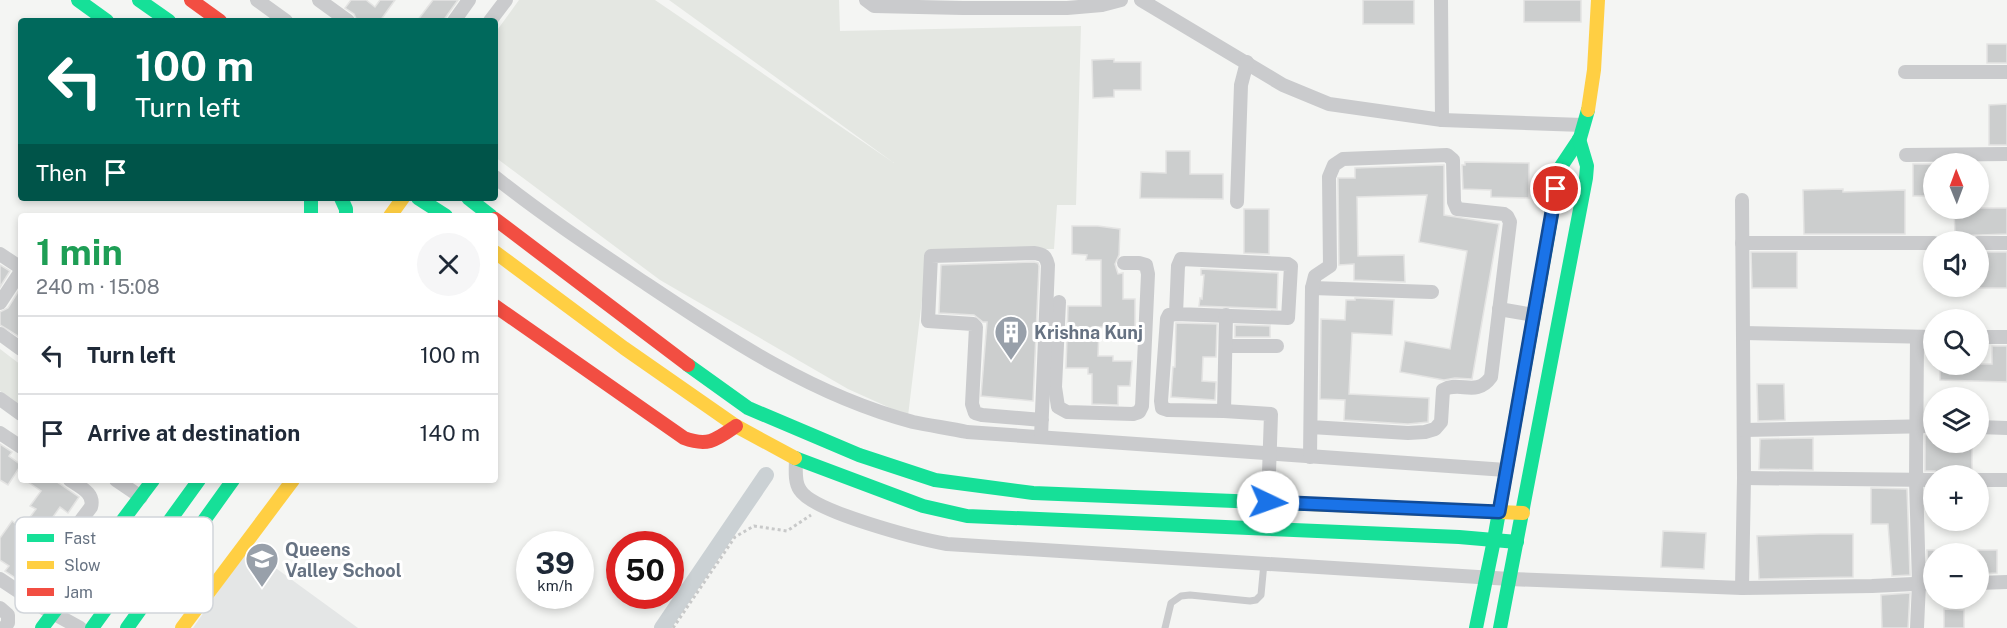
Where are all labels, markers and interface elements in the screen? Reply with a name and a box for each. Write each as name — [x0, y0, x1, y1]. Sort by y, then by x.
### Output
text: 100 m — [135, 41, 254, 90]
icon: left — [36, 42, 114, 120]
text: Turn left — [135, 91, 241, 123]
north arrow — [1923, 153, 1989, 219]
map controls — [1923, 153, 1989, 609]
icon: arrive — [99, 156, 132, 189]
text: Then — [36, 160, 87, 186]
pin — [1530, 163, 1581, 214]
icon: arrive — [1539, 172, 1572, 205]
text: 1 min — [36, 231, 123, 273]
button: sound — [1923, 231, 1989, 297]
button: close — [417, 233, 480, 296]
text: 240 m · 15:08 — [36, 275, 160, 299]
button: search — [1923, 309, 1989, 375]
building icon: Krishna Kunj — [993, 314, 1029, 361]
place label: Krishna Kunj — [1034, 322, 1143, 343]
icon: left — [36, 339, 69, 372]
text: Turn left — [87, 342, 176, 368]
text: 100 m — [420, 342, 480, 368]
button: layers — [1923, 387, 1989, 453]
icon: arrive — [36, 417, 69, 450]
text: Arrive at destination — [87, 420, 300, 446]
text: 140 m — [419, 420, 480, 446]
button: + — [1923, 465, 1989, 531]
position arrow — [1236, 470, 1300, 534]
legend — [15, 517, 213, 613]
text: Fast — [64, 529, 96, 548]
speed limit sign: 50 — [606, 531, 684, 609]
place label: Queens Valley School — [285, 539, 402, 581]
school or university icon: Queens Valley School — [244, 541, 280, 588]
button: − — [1923, 543, 1989, 609]
text: 39 — [535, 545, 575, 581]
text: Slow — [64, 556, 101, 575]
text: km/h — [537, 577, 573, 594]
text: Jam — [64, 583, 93, 602]

